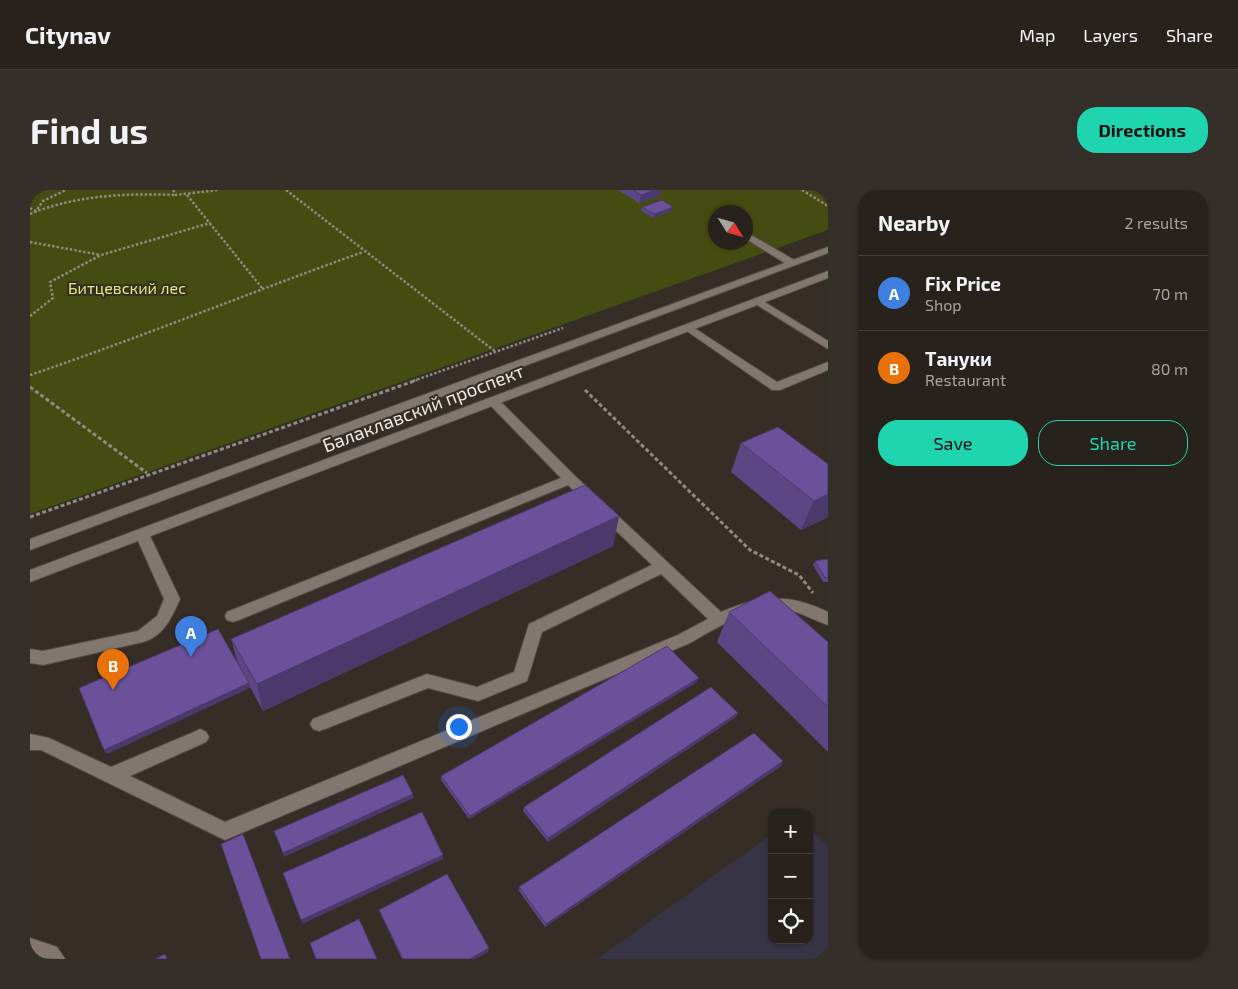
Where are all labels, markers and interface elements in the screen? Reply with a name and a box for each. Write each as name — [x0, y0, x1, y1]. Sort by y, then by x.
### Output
text: Citynav — [25, 20, 111, 49]
text: Map — [1019, 24, 1055, 46]
text: Layers — [1083, 24, 1138, 46]
text: Share — [1166, 24, 1213, 46]
button: Directions — [1077, 107, 1208, 153]
text: Find us — [30, 109, 148, 151]
north arrow — [708, 205, 753, 250]
text: Nearby — [878, 210, 950, 235]
text: 2 results — [1125, 213, 1188, 232]
text: Fix Price — [925, 272, 1001, 295]
park label: Битцевский лес — [68, 278, 186, 297]
text: A — [889, 284, 899, 303]
text: 70 m — [1153, 284, 1188, 303]
text: Shop — [925, 295, 962, 314]
text: Тануки — [925, 347, 992, 370]
street label: Балаклавский проспект — [319, 358, 527, 457]
text: B — [889, 359, 899, 378]
text: 80 m — [1151, 359, 1188, 378]
text: Restaurant — [925, 370, 1006, 389]
button: Save — [878, 420, 1028, 466]
button: Share — [1038, 420, 1188, 466]
pin: A — [175, 616, 207, 657]
pin: B — [97, 649, 129, 690]
your location — [446, 714, 472, 740]
map controls — [768, 809, 813, 944]
button: + — [768, 809, 813, 854]
button: − — [768, 854, 813, 899]
button: locate — [768, 899, 813, 944]

